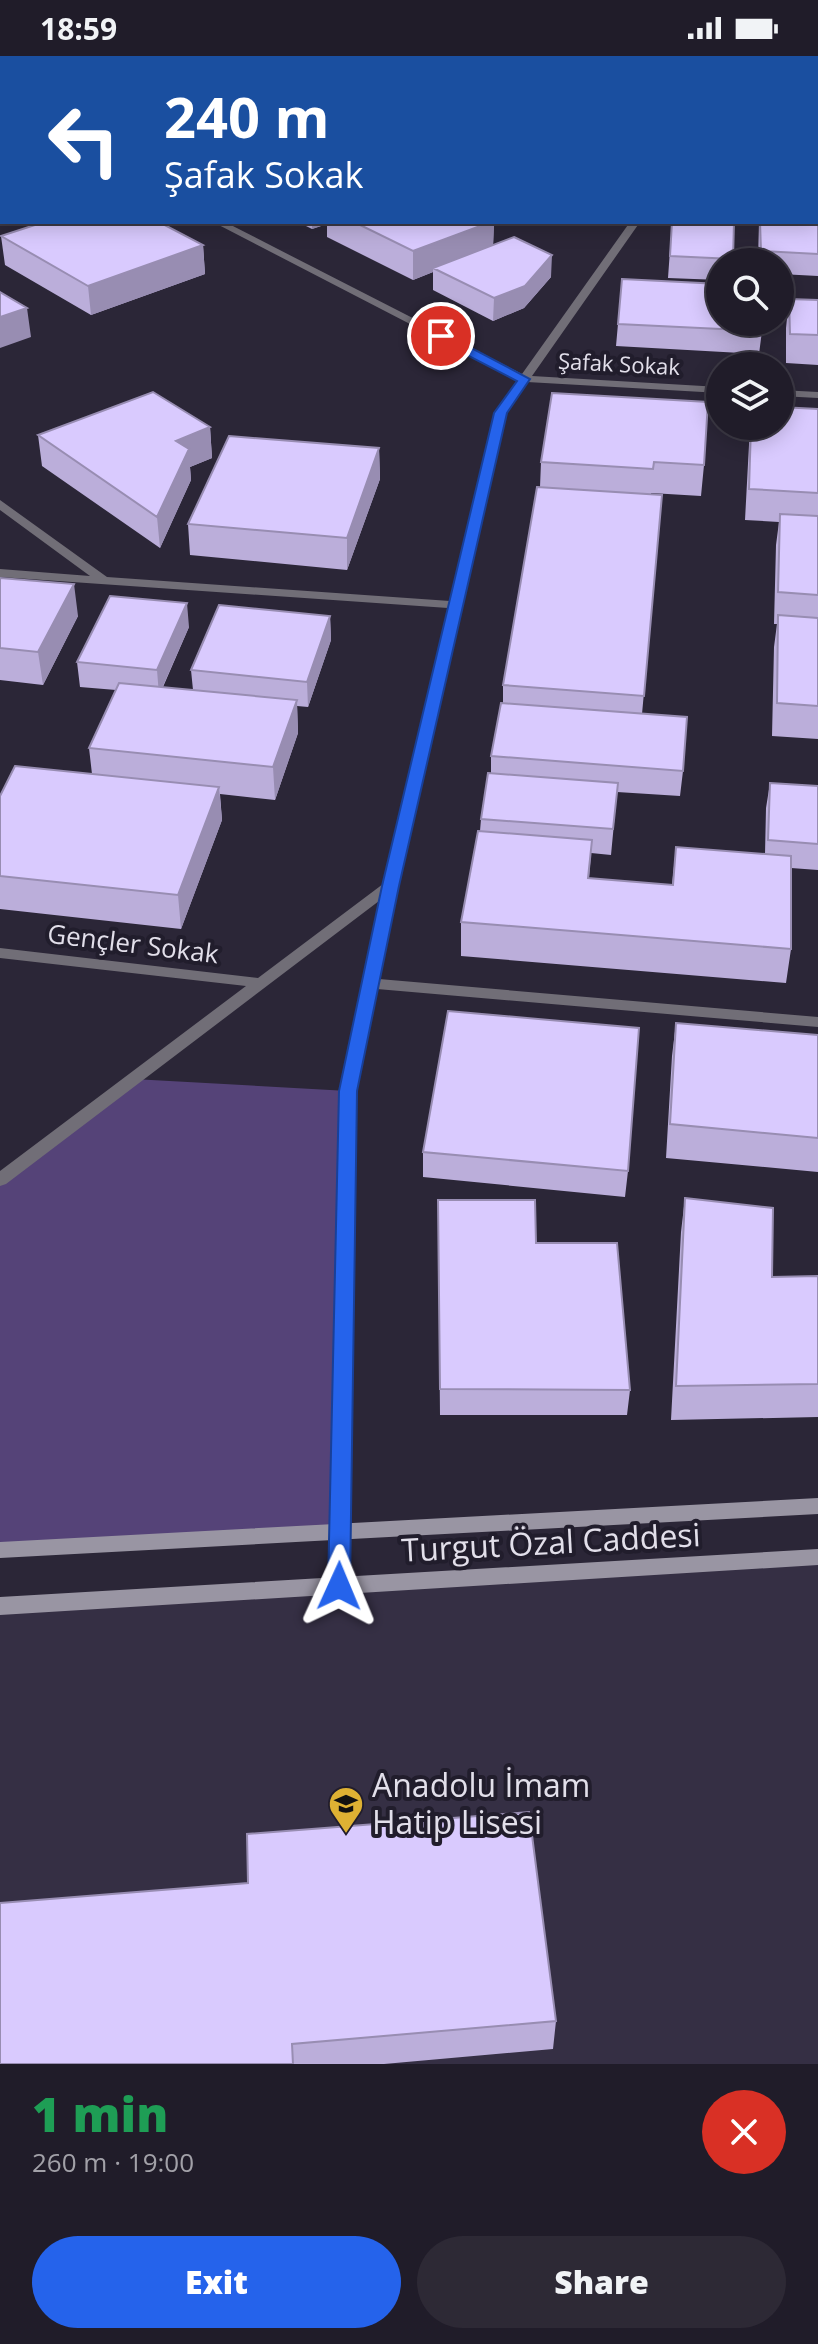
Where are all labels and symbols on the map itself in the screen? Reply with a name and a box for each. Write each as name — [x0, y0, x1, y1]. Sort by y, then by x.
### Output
pin — [407, 302, 475, 370]
street label: Şafak Sokak — [557, 345, 681, 381]
street label: Gençler Sokak — [46, 915, 221, 971]
street label: Turgut Özal Caddesi — [400, 1512, 702, 1571]
position arrow — [297, 1544, 381, 1628]
place label: Anadolu İmam Hatip Lisesi — [372, 1763, 590, 1843]
school or university icon: Anadolu İmam Hatip Lisesi — [327, 1785, 365, 1835]

